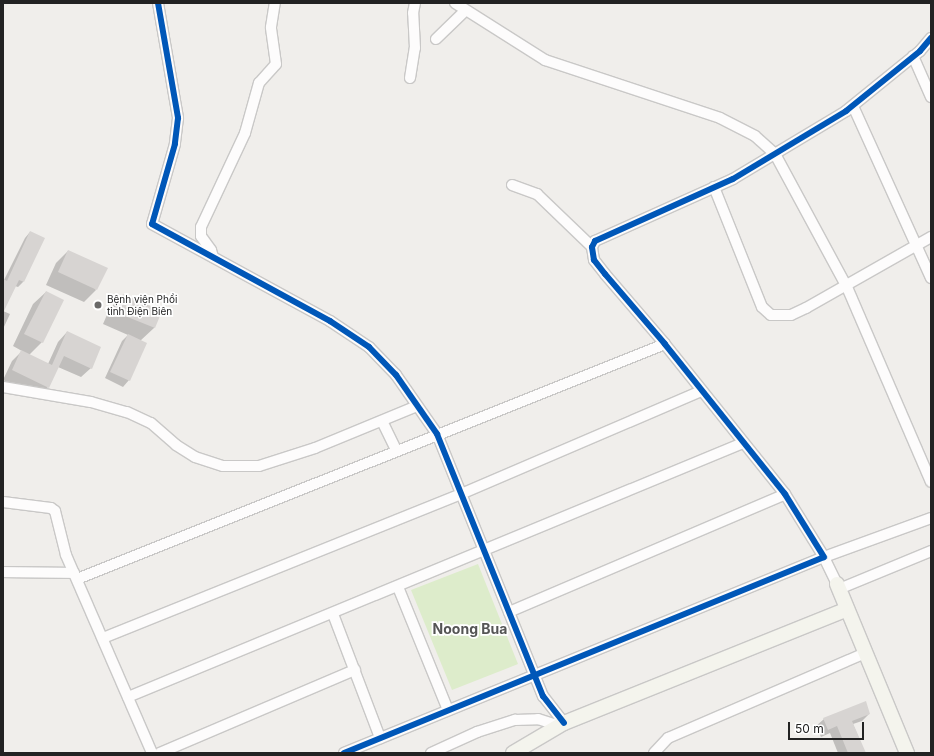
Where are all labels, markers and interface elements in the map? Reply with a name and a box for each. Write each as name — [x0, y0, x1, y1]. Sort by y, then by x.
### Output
place label: Bệnh viện Phổi tỉnh Điện Biên — [107, 293, 177, 316]
marker: Bệnh viện Phổi tỉnh Điện Biên — [92, 299, 104, 311]
district label: Noong Bua — [433, 621, 507, 637]
scale bar — [790, 714, 866, 740]
text: 50 m — [795, 721, 824, 736]

